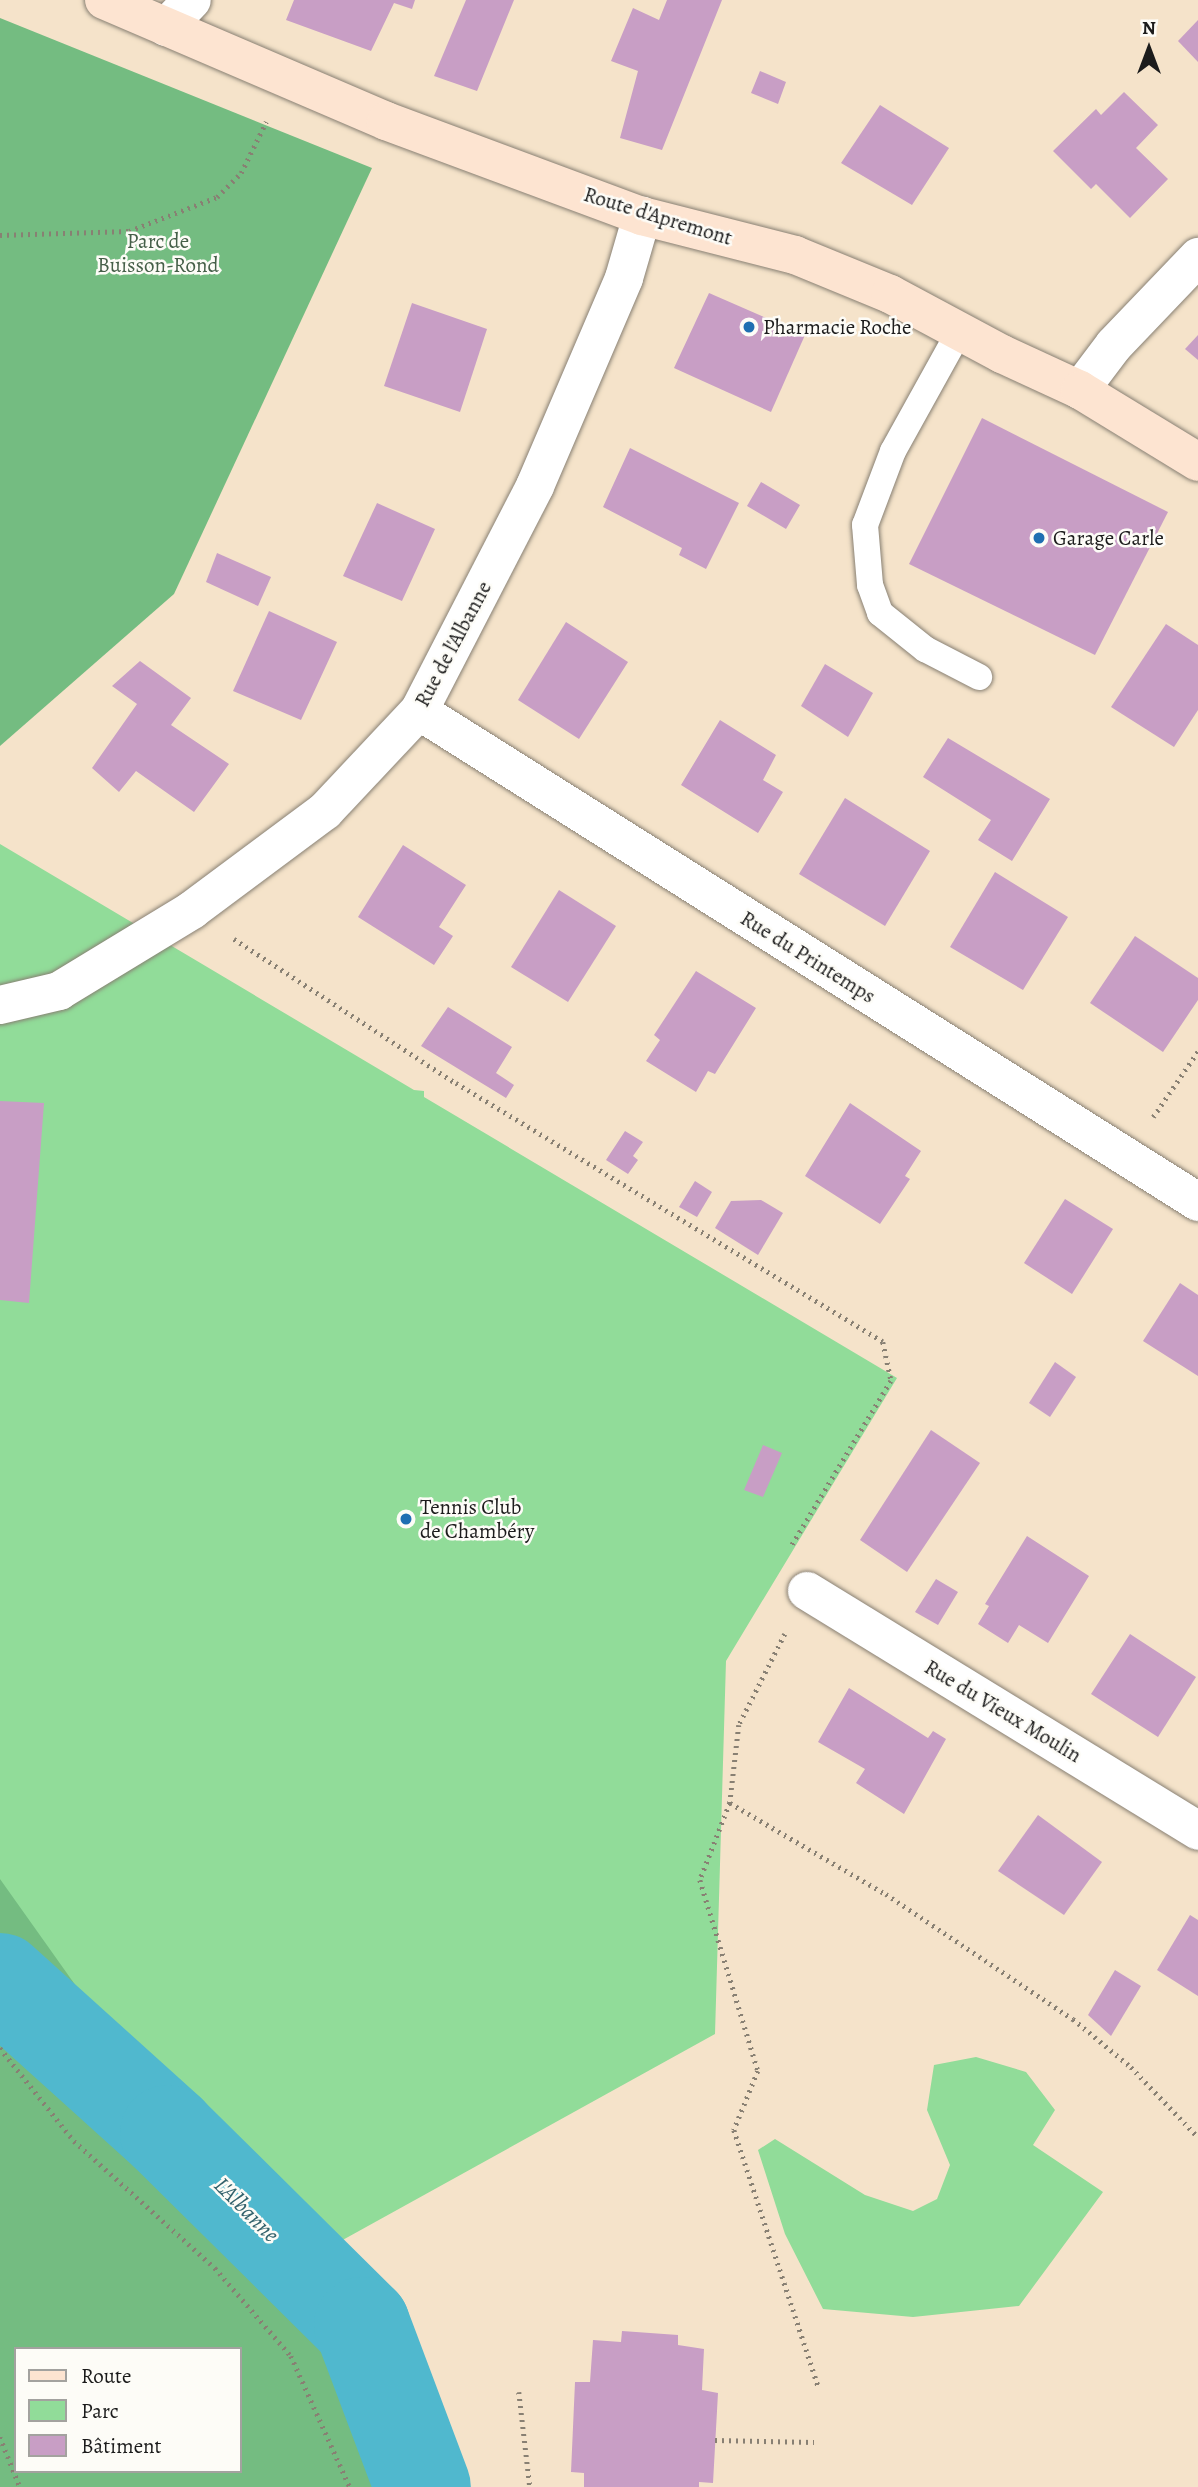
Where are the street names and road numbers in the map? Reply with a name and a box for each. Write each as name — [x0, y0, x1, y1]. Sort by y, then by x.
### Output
street label: Route d'Apremont — [581, 181, 735, 251]
street label: Rue de l'Albanne — [409, 577, 497, 711]
street label: Rue du Printemps — [736, 905, 880, 1009]
street label: Rue du Vieux Moulin — [920, 1654, 1086, 1768]

